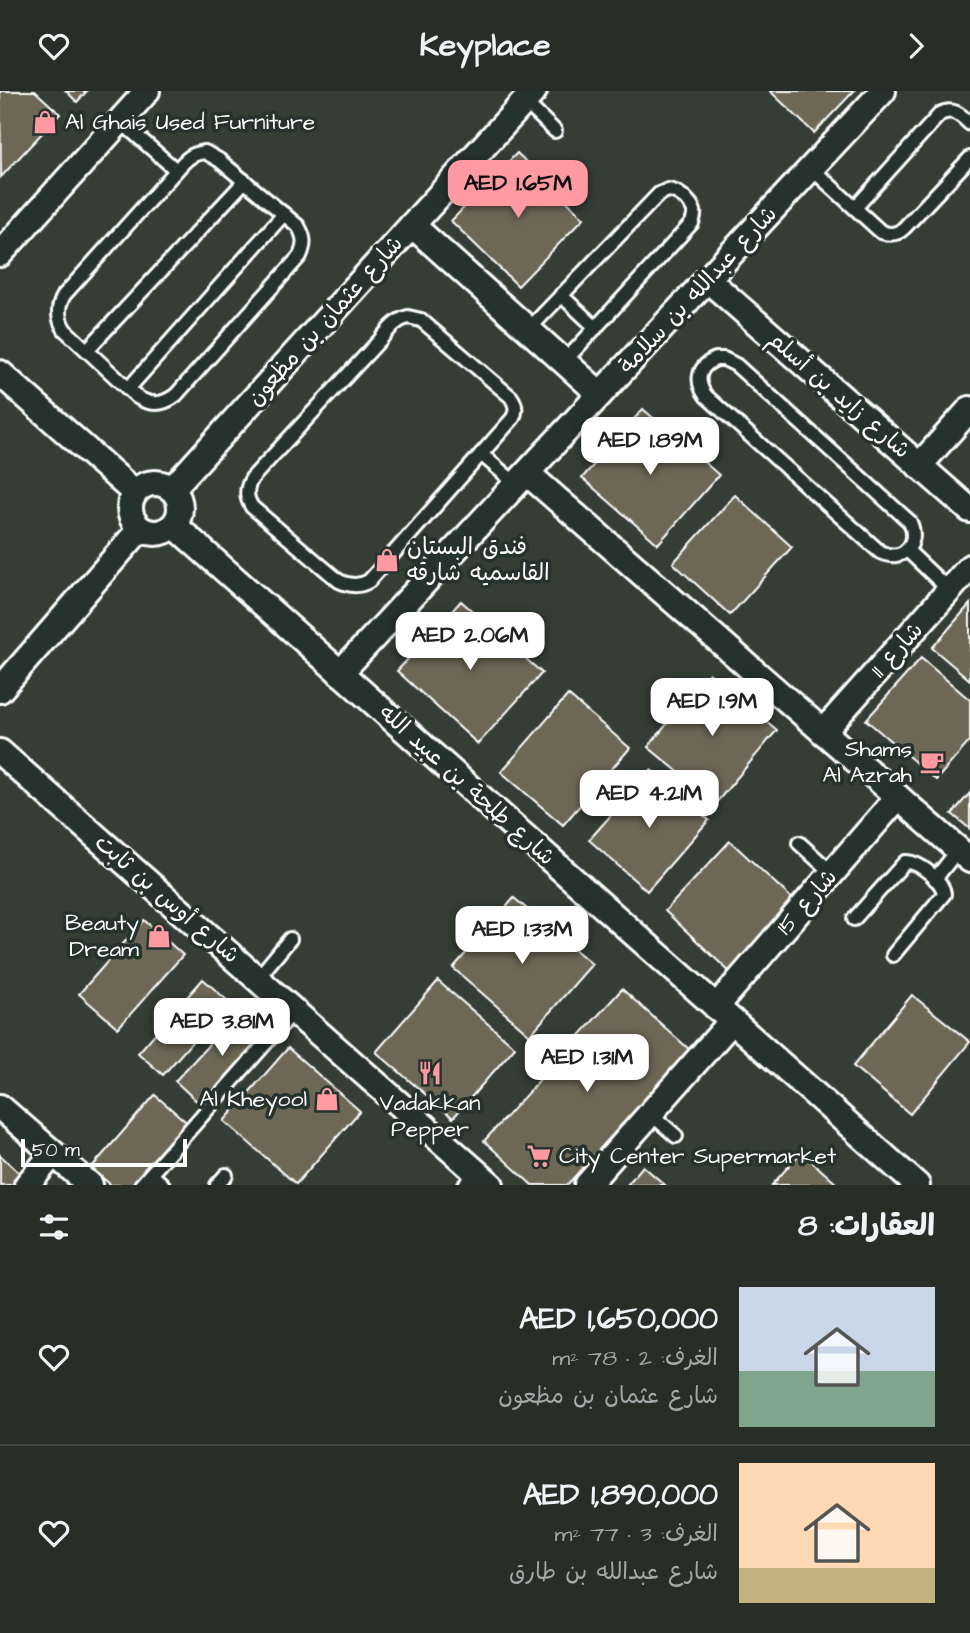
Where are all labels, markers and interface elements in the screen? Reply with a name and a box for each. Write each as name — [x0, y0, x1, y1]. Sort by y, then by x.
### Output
text: Keyplace — [420, 23, 550, 68]
icon: heart — [35, 27, 73, 65]
icon: forward — [897, 27, 935, 65]
place label: Al Ghais Used Furniture — [65, 106, 315, 138]
shop icon: Al Ghais Used Furniture — [31, 108, 59, 136]
pin: AED 1.65M — [438, 160, 598, 220]
text: AED 1.65M — [464, 167, 572, 199]
street label: شارع عبدالله بن سلامة — [611, 199, 785, 381]
street label: شارع عثمان بن مظعون — [240, 229, 410, 413]
street label: شارع زايد بن أسلم — [760, 324, 917, 467]
pin: AED 1.89M — [570, 417, 730, 477]
text: AED 1.89M — [597, 424, 703, 456]
place label: فندق البستان القاسميه شارقه — [407, 531, 550, 589]
shop icon: فندق البستان القاسميه شارقه — [373, 546, 401, 574]
pin: AED 2.06M — [390, 613, 550, 672]
street label: شارع 11 — [863, 615, 931, 685]
text: AED 2.06M — [412, 619, 528, 651]
pin: AED 1.9M — [640, 679, 784, 738]
text: AED 1.9M — [667, 685, 757, 717]
street label: شارع طلحة بن عبيد الله — [372, 697, 562, 873]
place label: Shams Al Azrah — [823, 733, 913, 791]
cafe icon: Shams Al Azrah — [918, 748, 946, 776]
pin: AED 4.21M — [569, 771, 729, 830]
text: AED 4.21M — [596, 777, 702, 809]
street label: شارع أوس بن ثابت — [87, 827, 247, 971]
street label: شارع 15 — [769, 862, 845, 942]
place label: Beauty Dream — [65, 907, 139, 965]
pin: AED 1.33M — [442, 907, 602, 966]
text: AED 1.33M — [471, 913, 573, 945]
shop icon: Beauty Dream — [145, 922, 173, 950]
pin: AED 3.81M — [142, 999, 302, 1058]
text: AED 3.81M — [170, 1005, 274, 1037]
pin: AED 1.31M — [507, 1035, 667, 1094]
text: AED 1.31M — [541, 1041, 633, 1073]
restaurant icon: Vadakkan Pepper — [416, 1059, 444, 1087]
place label: Al Kheyool — [200, 1083, 307, 1116]
shop icon: Al Kheyool — [313, 1085, 341, 1113]
place label: Vadakkan Pepper — [379, 1087, 481, 1145]
scale bar — [21, 1136, 187, 1168]
text: 50 m — [32, 1137, 80, 1164]
place label: City Center Supermarket — [559, 1140, 837, 1173]
supermarket icon: City Center Supermarket — [525, 1142, 553, 1170]
text: العقارات: 8 — [798, 1205, 935, 1247]
icon: filters — [35, 1208, 73, 1246]
text: AED 1,650,000 — [519, 1298, 718, 1340]
icon: home — [795, 1315, 879, 1399]
icon: heart — [35, 1338, 73, 1376]
text: الغرف: 2 · 78 m² — [552, 1342, 718, 1374]
text: شارع عثمان بن مظعون — [498, 1380, 718, 1412]
text: AED 1,890,000 — [523, 1474, 718, 1516]
icon: home — [795, 1491, 879, 1575]
icon: heart — [35, 1514, 73, 1552]
text: الغرف: 3 · 77 m² — [554, 1518, 718, 1550]
text: شارع عبدالله بن طارق — [509, 1556, 718, 1588]

